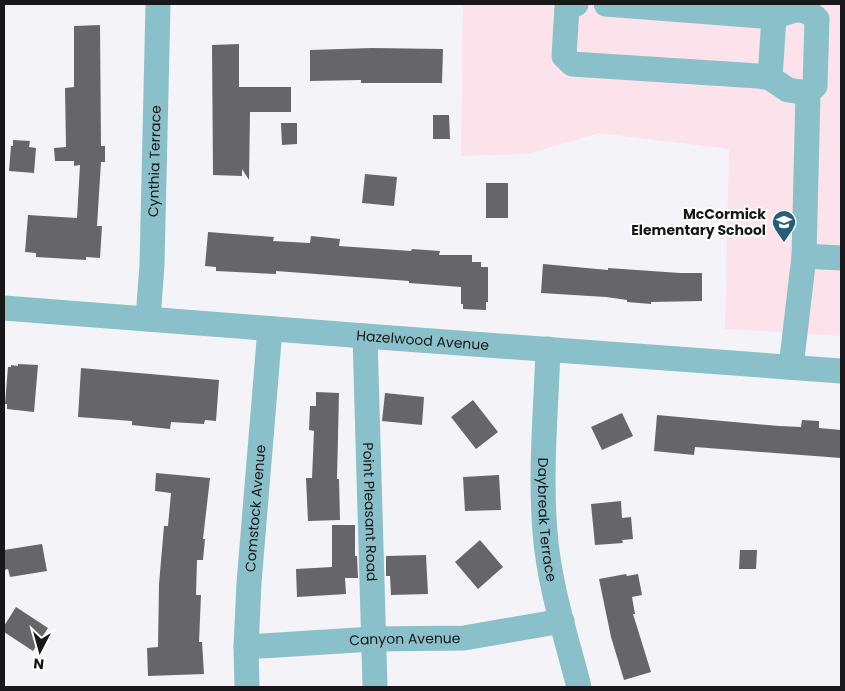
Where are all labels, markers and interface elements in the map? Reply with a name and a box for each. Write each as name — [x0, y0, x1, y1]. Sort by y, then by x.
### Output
street label: Cynthia Terrace — [143, 105, 166, 217]
place label: McCormick Elementary School — [631, 204, 766, 240]
school or university icon: McCormick Elementary School — [771, 209, 797, 243]
street label: Hazelwood Avenue — [356, 325, 490, 355]
street label: Point Pleasant Road — [358, 442, 382, 582]
street label: Comstock Avenue — [240, 444, 270, 573]
street label: Daybreak Terrace — [533, 457, 562, 584]
north arrow — [15, 626, 65, 676]
street label: Canyon Avenue — [348, 628, 461, 650]
text: N — [32, 653, 45, 674]

